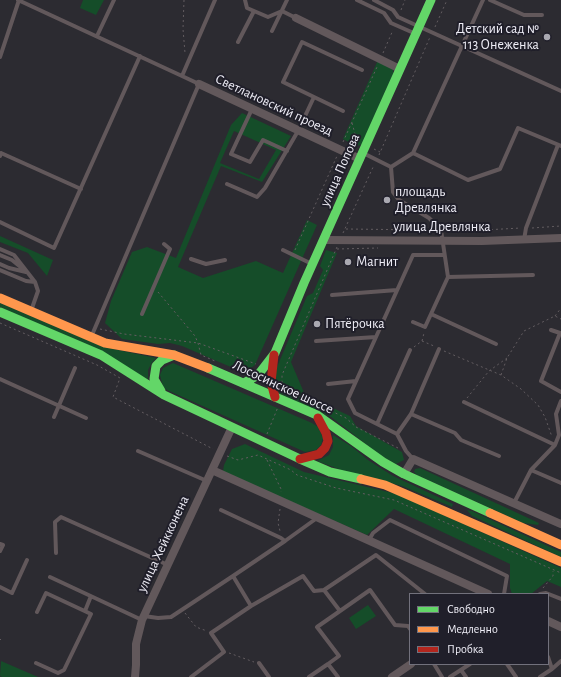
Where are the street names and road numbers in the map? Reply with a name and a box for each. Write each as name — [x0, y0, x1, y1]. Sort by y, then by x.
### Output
street label: Светлановский проезд — [213, 70, 335, 140]
street label: улица Попова — [316, 131, 364, 209]
street label: улица Древлянка — [393, 219, 491, 235]
street label: Лососинское шоссе — [230, 356, 336, 418]
street label: улица Хейкконена — [133, 493, 193, 595]

